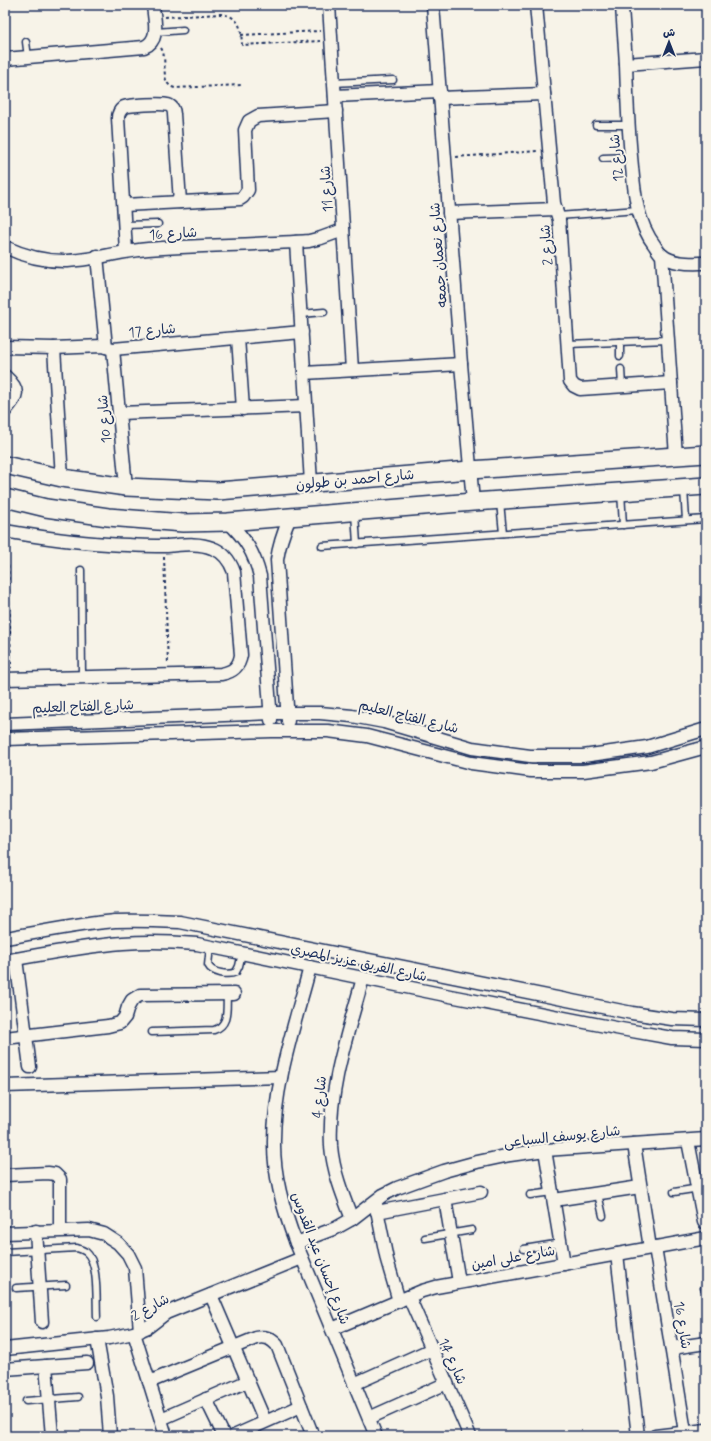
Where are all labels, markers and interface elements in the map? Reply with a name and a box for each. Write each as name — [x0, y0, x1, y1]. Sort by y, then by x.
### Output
north arrow — [649, 22, 689, 62]
text: ش — [663, 26, 675, 40]
street label: شارع 12 — [606, 133, 628, 182]
street label: شارع 11 — [316, 165, 338, 213]
street label: شارع نعمان جمعه — [426, 202, 452, 308]
street label: شارع 16 — [149, 224, 198, 244]
street label: شارع 2 — [536, 224, 558, 266]
street label: شارع 17 — [128, 320, 176, 342]
street label: شارع 10 — [94, 394, 116, 444]
street label: شارع احمد بن طولون — [295, 466, 415, 494]
street label: شارع الفتاح العليم — [32, 696, 134, 719]
street label: شارع الفتاح العليم — [357, 696, 460, 739]
street label: شارع الفريق عزيز المصري — [289, 940, 429, 987]
street label: شارع 4 — [309, 1075, 331, 1119]
street label: شارع يوسف السباعى — [503, 1122, 621, 1152]
street label: شارع إحسان عبد القدوس — [287, 1190, 354, 1327]
street label: شارع على امين — [470, 1242, 556, 1274]
street label: شارع 2 — [128, 1290, 173, 1326]
street label: شارع 16 — [669, 1300, 695, 1350]
street label: شارع 14 — [434, 1335, 470, 1387]

